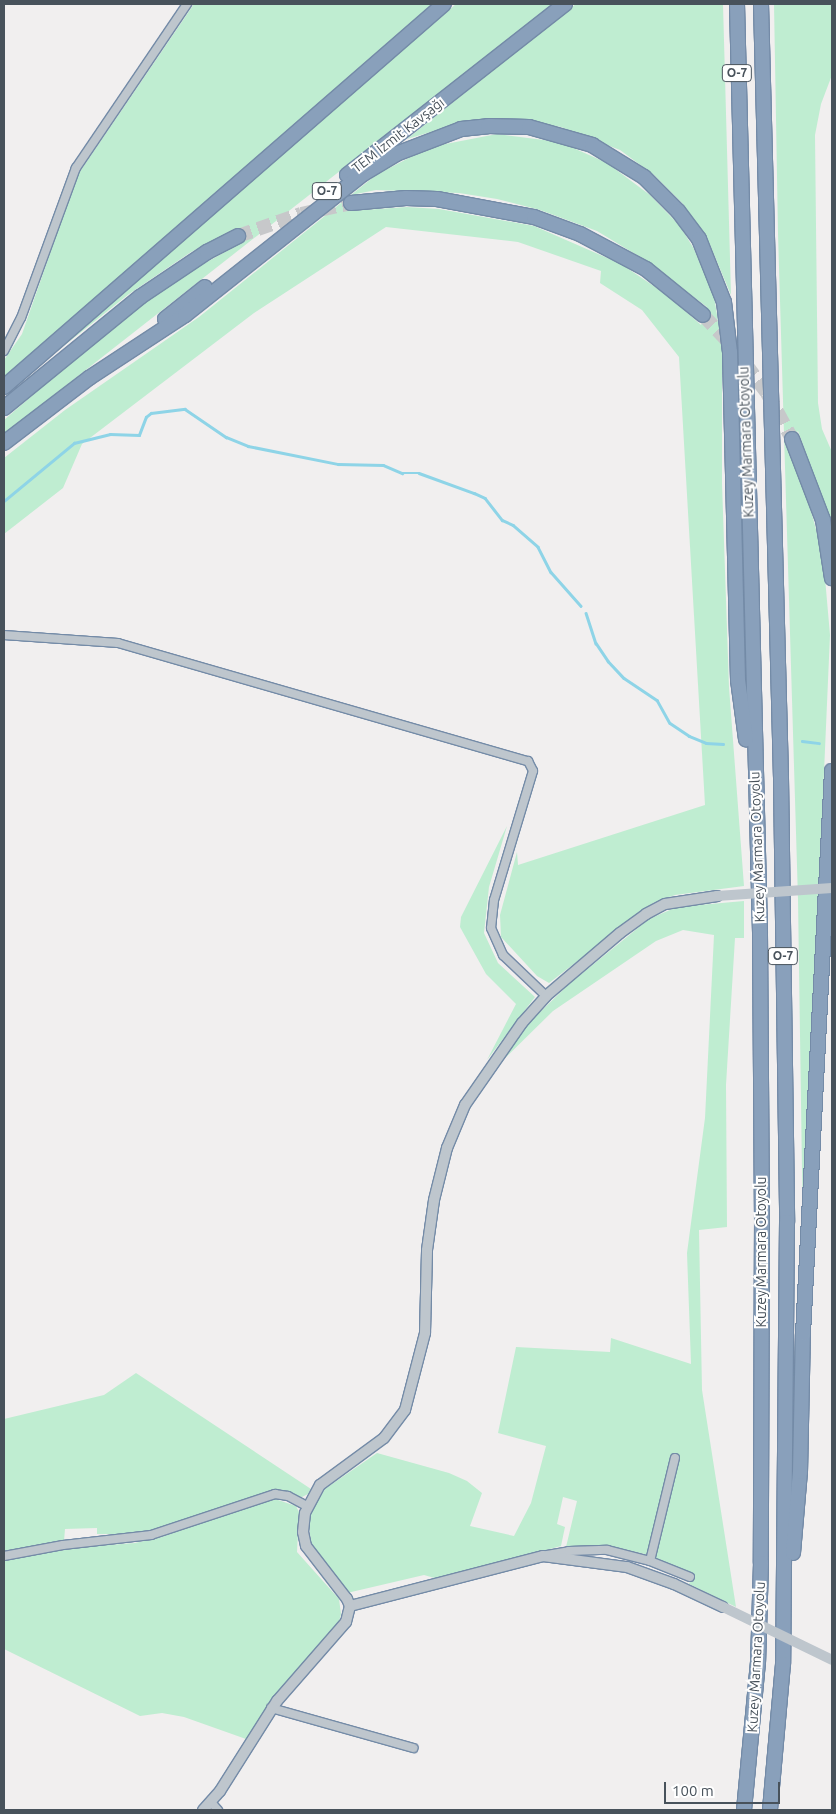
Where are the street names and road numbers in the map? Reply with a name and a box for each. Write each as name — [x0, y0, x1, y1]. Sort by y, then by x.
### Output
road number: O-7 — [721, 64, 753, 82]
street label: TEM İzmit Kavşağı — [349, 94, 447, 176]
road number: O-7 — [311, 182, 343, 200]
street label: Kuzey Marmara Otoyolu — [735, 366, 757, 518]
street label: Kuzey Marmara Otoyolu — [746, 771, 768, 923]
road number: O-7 — [767, 946, 799, 966]
street label: Kuzey Marmara Otoyolu — [753, 1176, 769, 1328]
street label: Kuzey Marmara Otoyolu — [744, 1581, 768, 1733]

